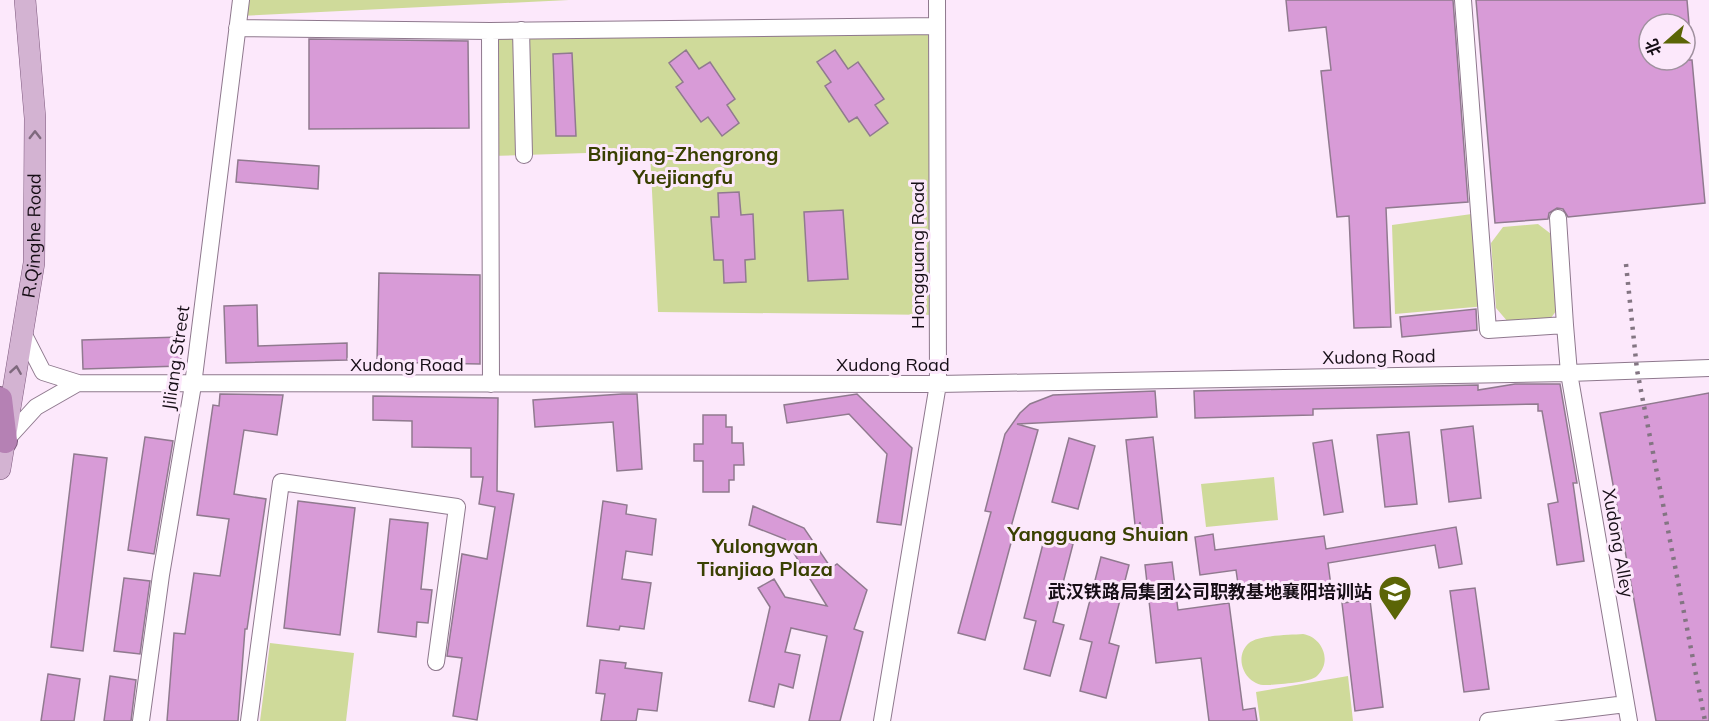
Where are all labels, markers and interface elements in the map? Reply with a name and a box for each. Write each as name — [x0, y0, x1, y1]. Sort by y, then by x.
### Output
north arrow — [1637, 12, 1697, 72]
text: 北 — [1641, 36, 1665, 58]
one-way arrow — [29, 130, 41, 139]
district label: Binjiang-Zhengrong Yuejiangfu — [588, 141, 778, 189]
street label: R.Qinghe Road — [16, 173, 46, 300]
street label: Hongguang Road — [906, 181, 929, 329]
street label: Jiliang Street — [157, 304, 194, 412]
street label: Xudong Road — [1322, 344, 1436, 369]
street label: Xudong Road — [350, 353, 464, 376]
street label: Xudong Road — [836, 353, 950, 376]
one-way arrow — [10, 365, 22, 375]
street label: Xudong Alley — [1598, 487, 1639, 600]
district label: Yangguang Shuian — [1006, 521, 1189, 546]
district label: Yulongwan Tianjiao Plaza — [697, 533, 833, 581]
school or university icon: 武汉铁路局集团公司职教基地襄阳培训站 — [1377, 574, 1413, 621]
place label: 武汉铁路局集团公司职教基地襄阳培训站 — [1048, 580, 1372, 603]

